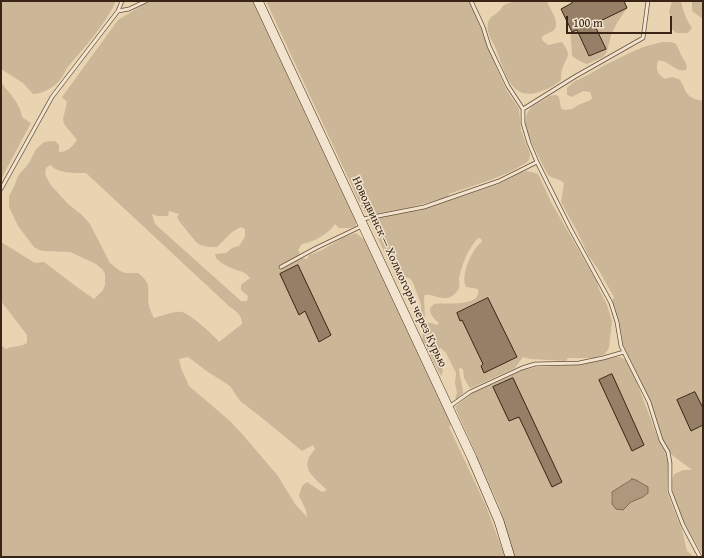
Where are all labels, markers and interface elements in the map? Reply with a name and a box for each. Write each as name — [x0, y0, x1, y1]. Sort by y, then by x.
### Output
scale bar — [568, 8, 674, 34]
text: 100 m — [573, 14, 603, 31]
street label: Новодвинск — Холмогоры через Курью — [348, 174, 450, 370]

